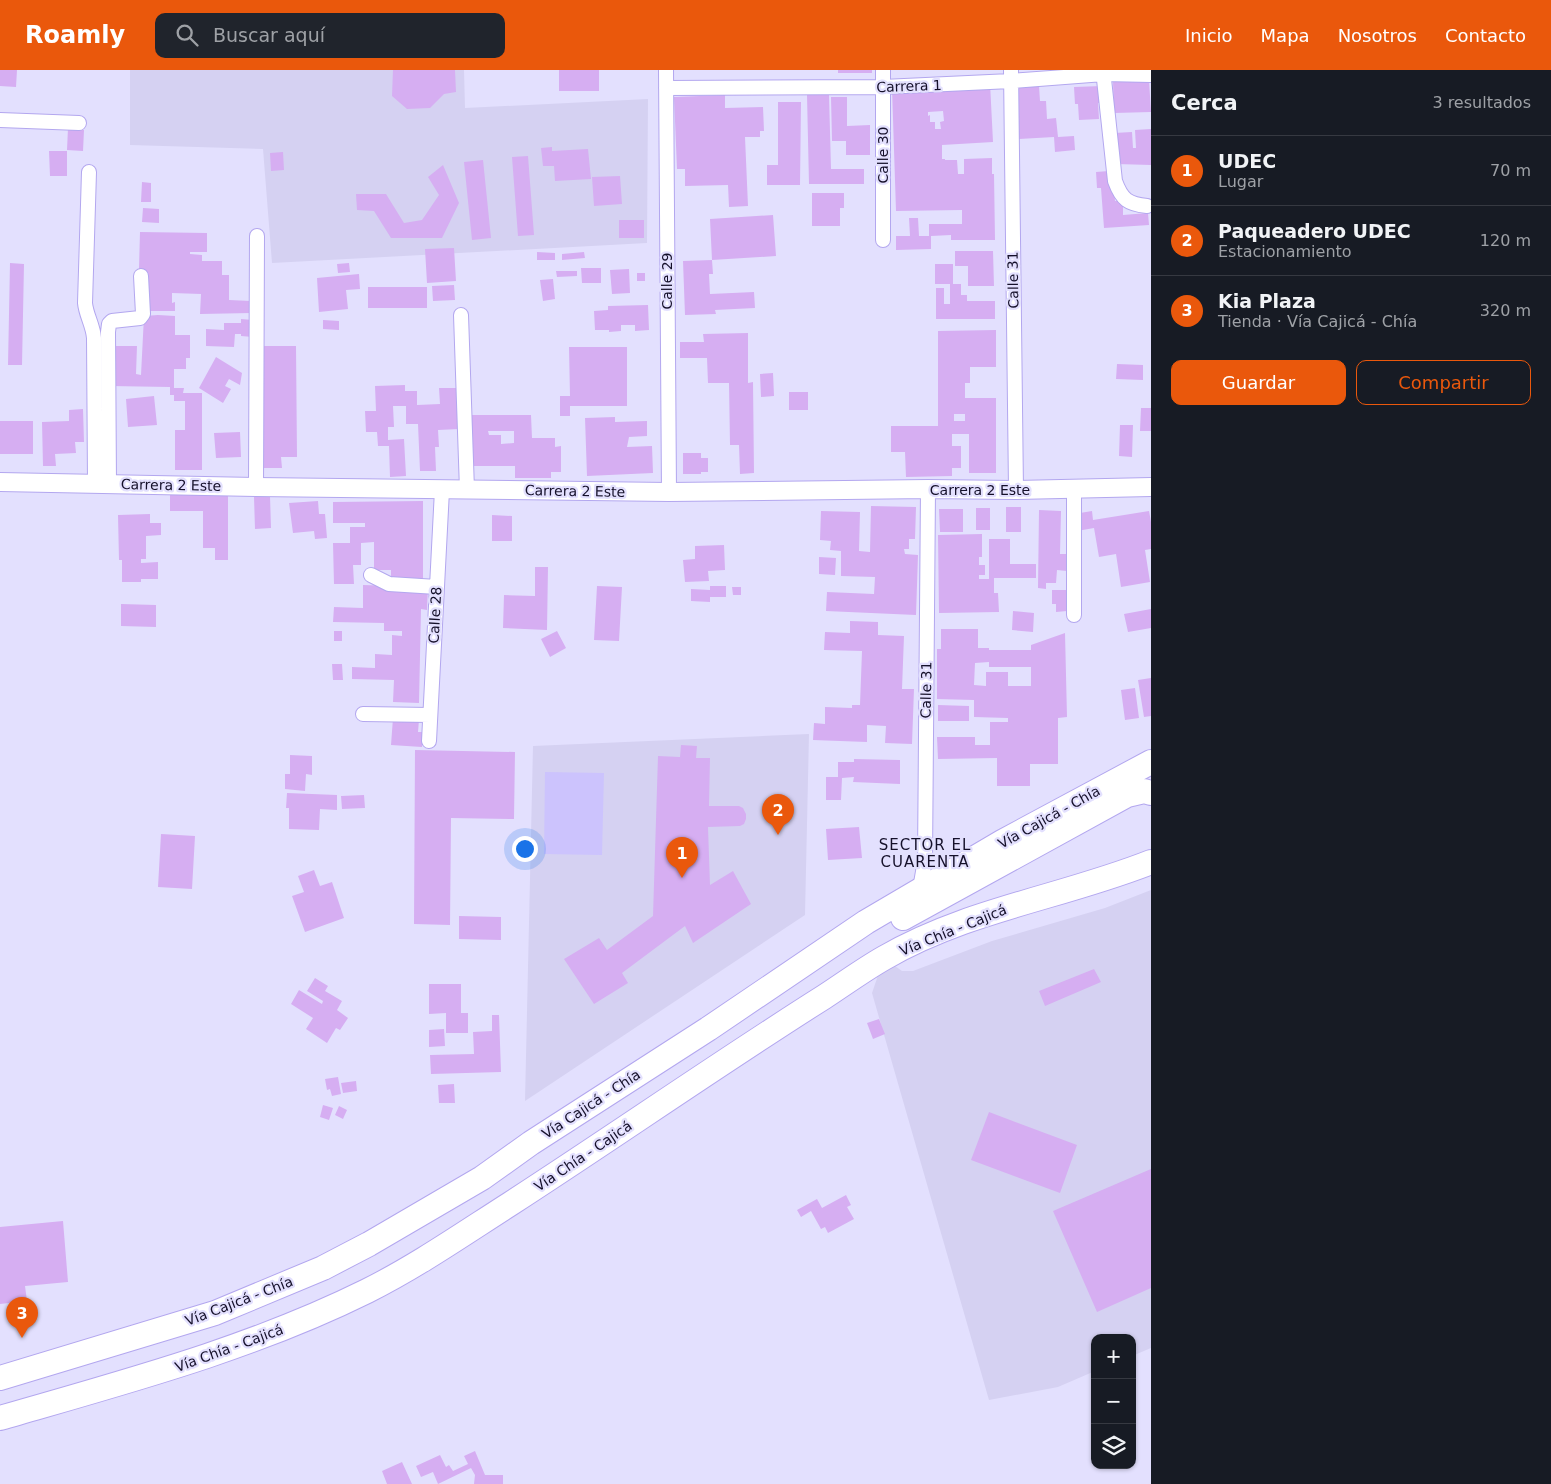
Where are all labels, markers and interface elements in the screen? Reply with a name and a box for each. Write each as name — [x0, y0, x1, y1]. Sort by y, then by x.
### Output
search box — [155, 13, 505, 58]
text: Roamly — [25, 21, 125, 49]
icon: search — [173, 21, 201, 49]
text: Buscar aquí — [213, 24, 325, 46]
text: Inicio — [1185, 25, 1233, 46]
text: Mapa — [1261, 25, 1310, 46]
text: Nosotros — [1338, 25, 1417, 46]
text: Contacto — [1445, 25, 1526, 46]
street label: Carrera 1 — [876, 77, 942, 95]
text: Cerca — [1171, 91, 1238, 115]
text: 3 resultados — [1432, 93, 1531, 112]
street label: Calle 30 — [875, 126, 891, 184]
text: UDEC — [1218, 150, 1276, 172]
text: 1 — [1181, 161, 1193, 180]
text: 70 m — [1490, 161, 1531, 180]
text: Lugar — [1218, 172, 1263, 191]
text: Paqueadero UDEC — [1218, 220, 1411, 242]
text: 2 — [1181, 231, 1193, 250]
text: 120 m — [1480, 231, 1531, 250]
text: Estacionamiento — [1218, 242, 1352, 261]
street label: Calle 31 — [1005, 251, 1021, 309]
street label: Calle 29 — [659, 252, 675, 310]
text: Kia Plaza — [1218, 290, 1316, 312]
text: 3 — [1181, 301, 1193, 320]
text: 320 m — [1480, 301, 1531, 320]
text: Tienda · Vía Cajicá - Chía — [1218, 312, 1417, 331]
button: Guardar — [1171, 360, 1346, 405]
button: Compartir — [1356, 360, 1531, 405]
street label: Carrera 2 Este — [121, 476, 221, 494]
street label: Carrera 2 Este — [525, 482, 625, 500]
street label: Carrera 2 Este — [930, 482, 1030, 498]
street label: Calle 28 — [426, 586, 444, 644]
street label: Calle 31 — [918, 661, 934, 719]
street label: Vía Cajicá - Chía — [995, 782, 1103, 852]
pin: 2 — [762, 794, 794, 835]
your location — [512, 836, 538, 862]
district label: SECTOR EL CUARENTA — [879, 836, 971, 871]
pin: 1 — [666, 837, 698, 878]
street label: Vía Chía - Cajicá — [897, 901, 1009, 959]
street label: Vía Cajicá - Chía — [539, 1066, 643, 1142]
street label: Vía Chía - Cajicá — [531, 1117, 635, 1195]
street label: Vía Cajicá - Chía — [183, 1273, 295, 1329]
pin: 3 — [6, 1297, 38, 1338]
street label: Vía Chía - Cajicá — [173, 1321, 285, 1375]
map controls — [1091, 1334, 1136, 1469]
button: + — [1091, 1334, 1136, 1379]
button: − — [1091, 1379, 1136, 1424]
button: layers — [1091, 1424, 1136, 1469]

